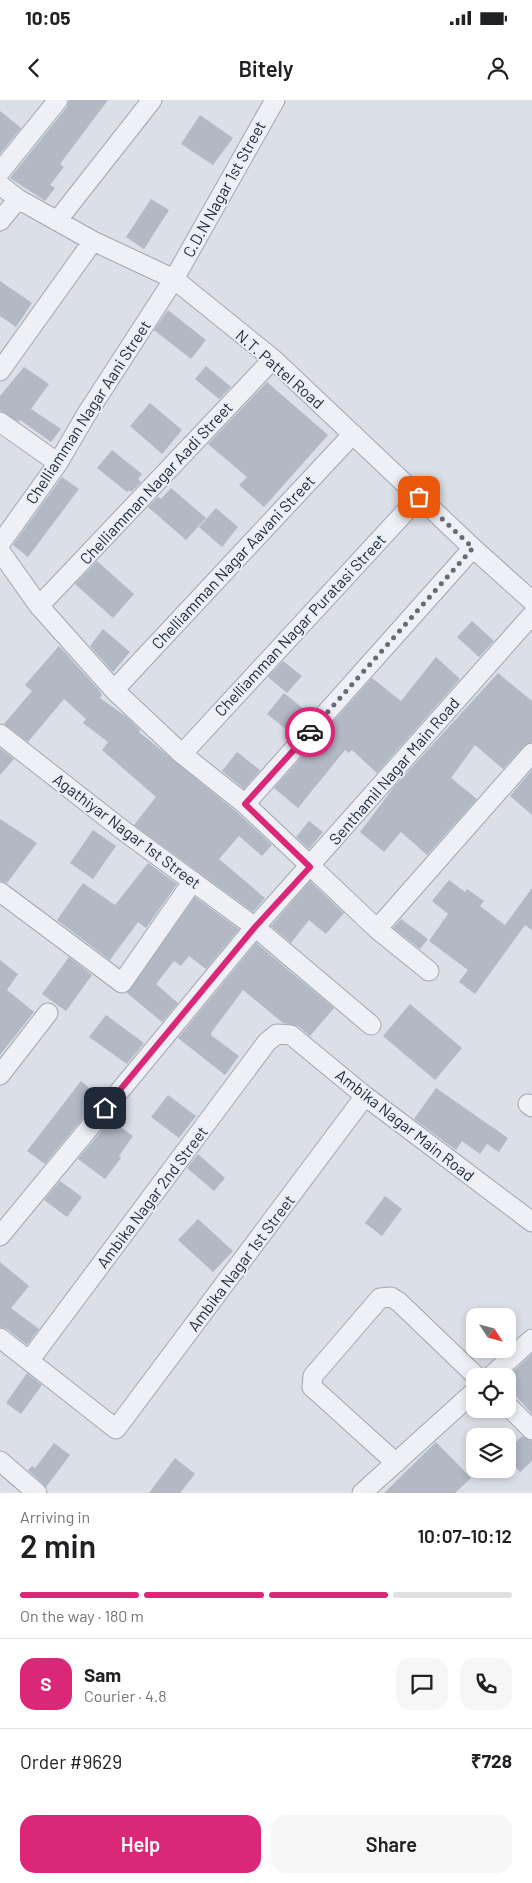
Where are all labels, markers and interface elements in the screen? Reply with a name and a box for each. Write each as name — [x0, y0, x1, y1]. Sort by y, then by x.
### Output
text: 10:05 — [25, 6, 71, 29]
icon: back — [20, 54, 48, 82]
icon: person — [484, 54, 512, 82]
text: Bitely — [238, 55, 294, 81]
street label: C.D.N Nagar 1st Street — [178, 117, 269, 260]
street label: Chelliamman Nagar Aani Street — [21, 316, 154, 507]
street label: N.T. Pattel Road — [232, 325, 328, 412]
street label: Chelliamman Nagar Aadi Street — [75, 397, 236, 568]
street label: Chelliamman Nagar Aavani Street — [147, 471, 318, 652]
pin — [398, 476, 440, 518]
icon: bag — [405, 483, 433, 511]
street label: Chelliamman Nagar Puratasi Street — [210, 530, 389, 720]
street label: Senthamil Nagar Main Road — [324, 693, 463, 848]
courier — [285, 707, 335, 757]
icon: car — [296, 718, 324, 746]
street label: Agathiyar Nagar 1st Street — [50, 769, 205, 892]
street label: Ambika Nagar Main Road — [332, 1065, 478, 1185]
pin — [84, 1087, 126, 1129]
icon: home — [91, 1094, 119, 1122]
street label: Ambika Nagar 2nd Street — [92, 1122, 211, 1271]
street label: Ambika Nagar 1st Street — [183, 1191, 298, 1335]
north arrow — [466, 1308, 516, 1358]
map controls — [466, 1308, 516, 1478]
button: locate — [466, 1368, 516, 1418]
button: layers — [466, 1428, 516, 1478]
text: Arriving in — [20, 1507, 90, 1526]
text: 10:07–10:12 — [417, 1524, 512, 1547]
text: 2 min — [20, 1526, 96, 1564]
text: On the way · 180 m — [20, 1606, 144, 1625]
button: chat — [396, 1658, 448, 1710]
button: phone — [460, 1658, 512, 1710]
text: Sam — [84, 1663, 121, 1686]
text: S — [40, 1672, 52, 1695]
text: Courier · 4.8 — [84, 1686, 167, 1705]
text: ₹728 — [471, 1749, 512, 1772]
text: Order #9629 — [20, 1750, 122, 1773]
button: Help — [20, 1815, 261, 1873]
button: Share — [271, 1815, 512, 1873]

